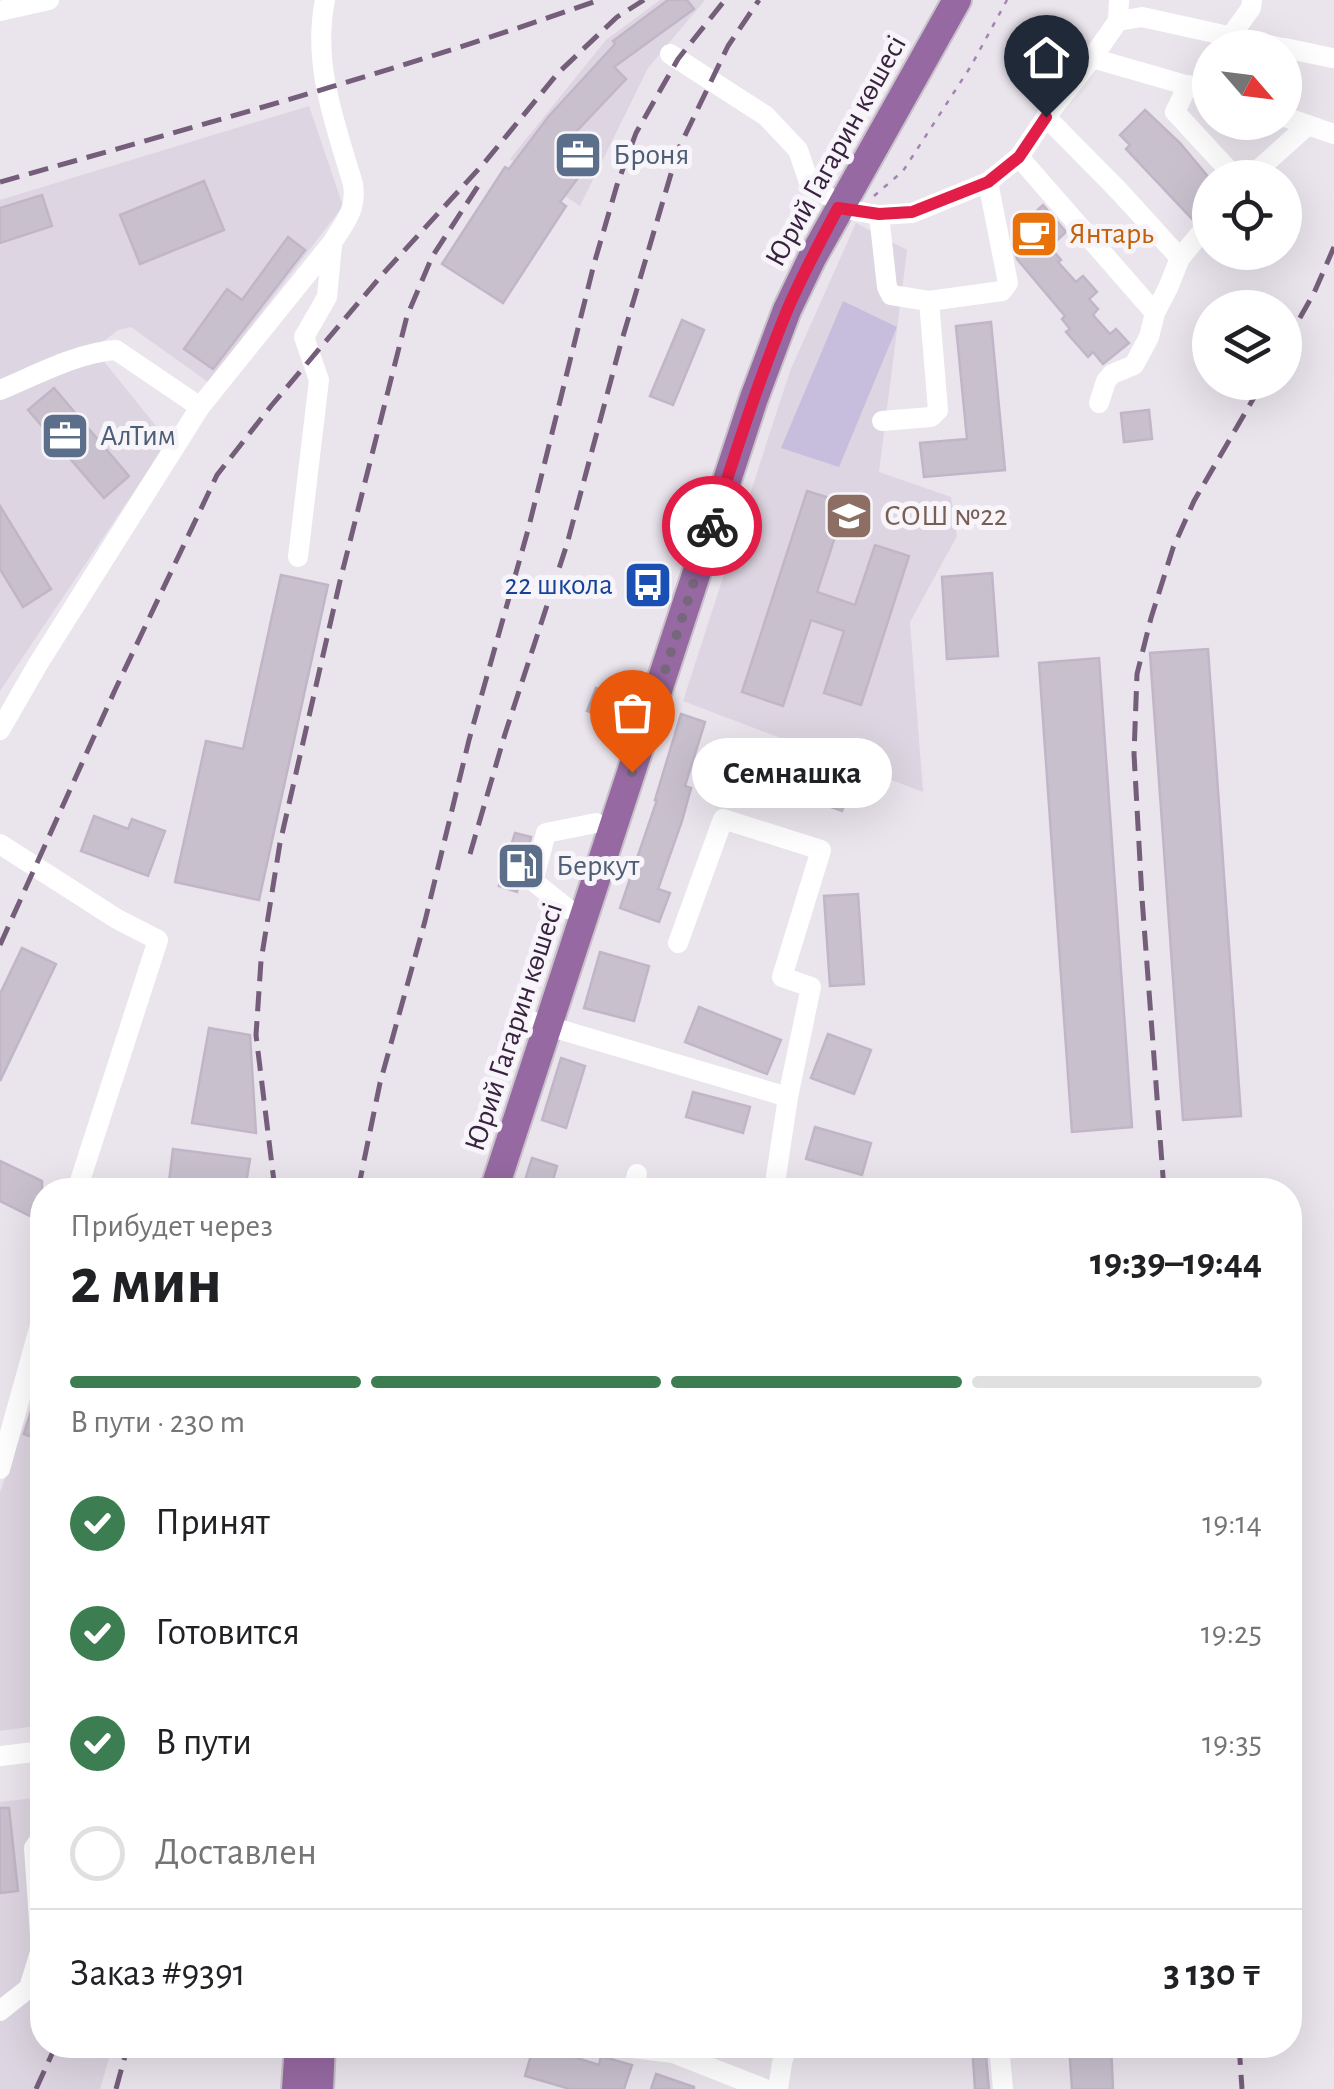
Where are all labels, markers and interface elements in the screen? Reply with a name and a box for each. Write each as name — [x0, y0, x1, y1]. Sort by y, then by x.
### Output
pin — [1004, 15, 1089, 118]
street label: Юрий Гагарин көшесі — [760, 30, 912, 272]
icon: home — [1019, 30, 1074, 85]
north arrow — [1192, 30, 1302, 140]
map controls — [1192, 30, 1302, 400]
office icon: Броня — [552, 129, 604, 181]
place label: Броня — [613, 140, 689, 170]
button: locate — [1192, 160, 1302, 270]
cafe icon: Янтарь — [1008, 208, 1060, 260]
place label: Янтарь — [1069, 219, 1154, 249]
button: layers — [1192, 290, 1302, 400]
office icon: АлТим — [39, 410, 91, 462]
place label: АлТим — [100, 421, 176, 451]
courier — [662, 476, 762, 576]
school or university icon: СОШ №22 — [823, 490, 875, 542]
icon: bike — [685, 499, 740, 554]
place label: СОШ №22 — [884, 501, 1007, 531]
bus stop icon: 22 школа — [622, 559, 674, 611]
place label: 22 школа — [505, 570, 613, 600]
pin — [590, 670, 675, 773]
icon: bag — [605, 685, 660, 740]
callout: Семнашка — [692, 737, 892, 807]
text: Семнашка — [723, 757, 861, 789]
fuel station icon: Беркут — [495, 840, 547, 892]
place label: Беркут — [556, 851, 639, 881]
street label: Юрий Гагарин көшесі — [460, 899, 568, 1155]
text: Прибудет через — [70, 1210, 273, 1242]
text: 19:39–19:44 — [1090, 1244, 1262, 1282]
text: 2 мин — [70, 1250, 222, 1315]
text: В пути · 230 m — [70, 1406, 245, 1438]
icon: check — [70, 1496, 125, 1551]
text: Принят — [155, 1504, 270, 1542]
text: 19:14 — [1202, 1507, 1262, 1539]
icon: check — [70, 1606, 125, 1661]
text: Готовится — [155, 1614, 300, 1652]
text: 19:25 — [1201, 1617, 1262, 1649]
icon: check — [70, 1716, 125, 1771]
text: В пути — [155, 1724, 252, 1762]
text: 19:35 — [1202, 1727, 1262, 1759]
text: Доставлен — [155, 1834, 317, 1872]
text: Заказ #9391 — [70, 1955, 246, 1993]
text: 3 130 ₸ — [1164, 1955, 1262, 1993]

